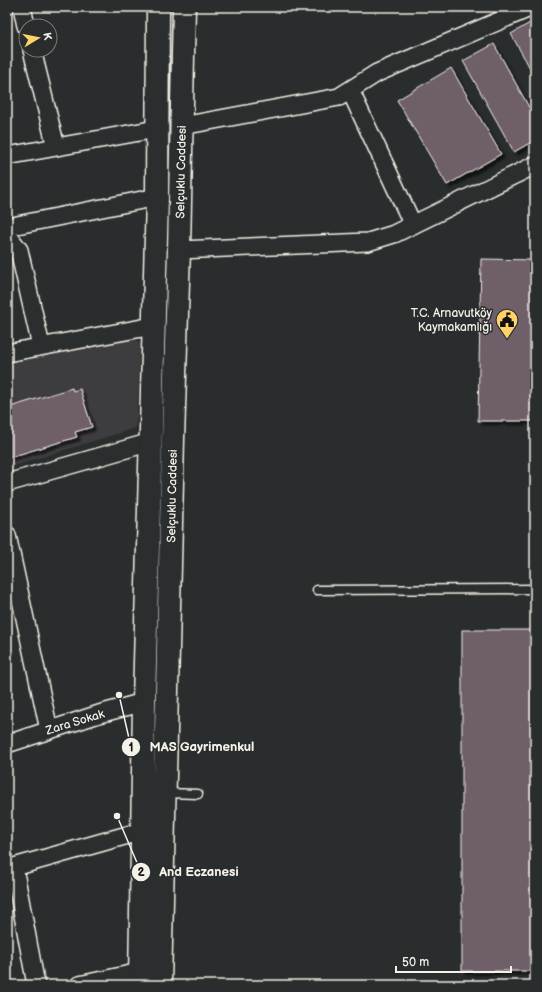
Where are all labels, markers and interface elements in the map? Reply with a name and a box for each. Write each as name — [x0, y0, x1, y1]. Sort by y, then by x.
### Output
north arrow — [18, 18, 58, 58]
text: K — [40, 32, 54, 42]
street label: Selçuklu Caddesi — [173, 125, 190, 219]
place label: T.C. Arnavutköy Kaymakamlığı — [411, 306, 493, 335]
public building icon: T.C. Arnavutköy Kaymakamlığı — [494, 307, 520, 340]
street label: Selçuklu Caddesi — [164, 449, 181, 543]
street label: Zara Sokak — [43, 706, 106, 739]
callout: MAS Gayrimenkul — [121, 734, 262, 759]
text: MAS Gayrimenkul — [150, 739, 254, 755]
text: 1 — [128, 740, 134, 755]
callout: And Eczanesi — [131, 859, 246, 884]
text: And Eczanesi — [158, 864, 239, 880]
text: 2 — [137, 865, 145, 880]
scale bar — [396, 948, 511, 974]
text: 50 m — [402, 955, 429, 970]

